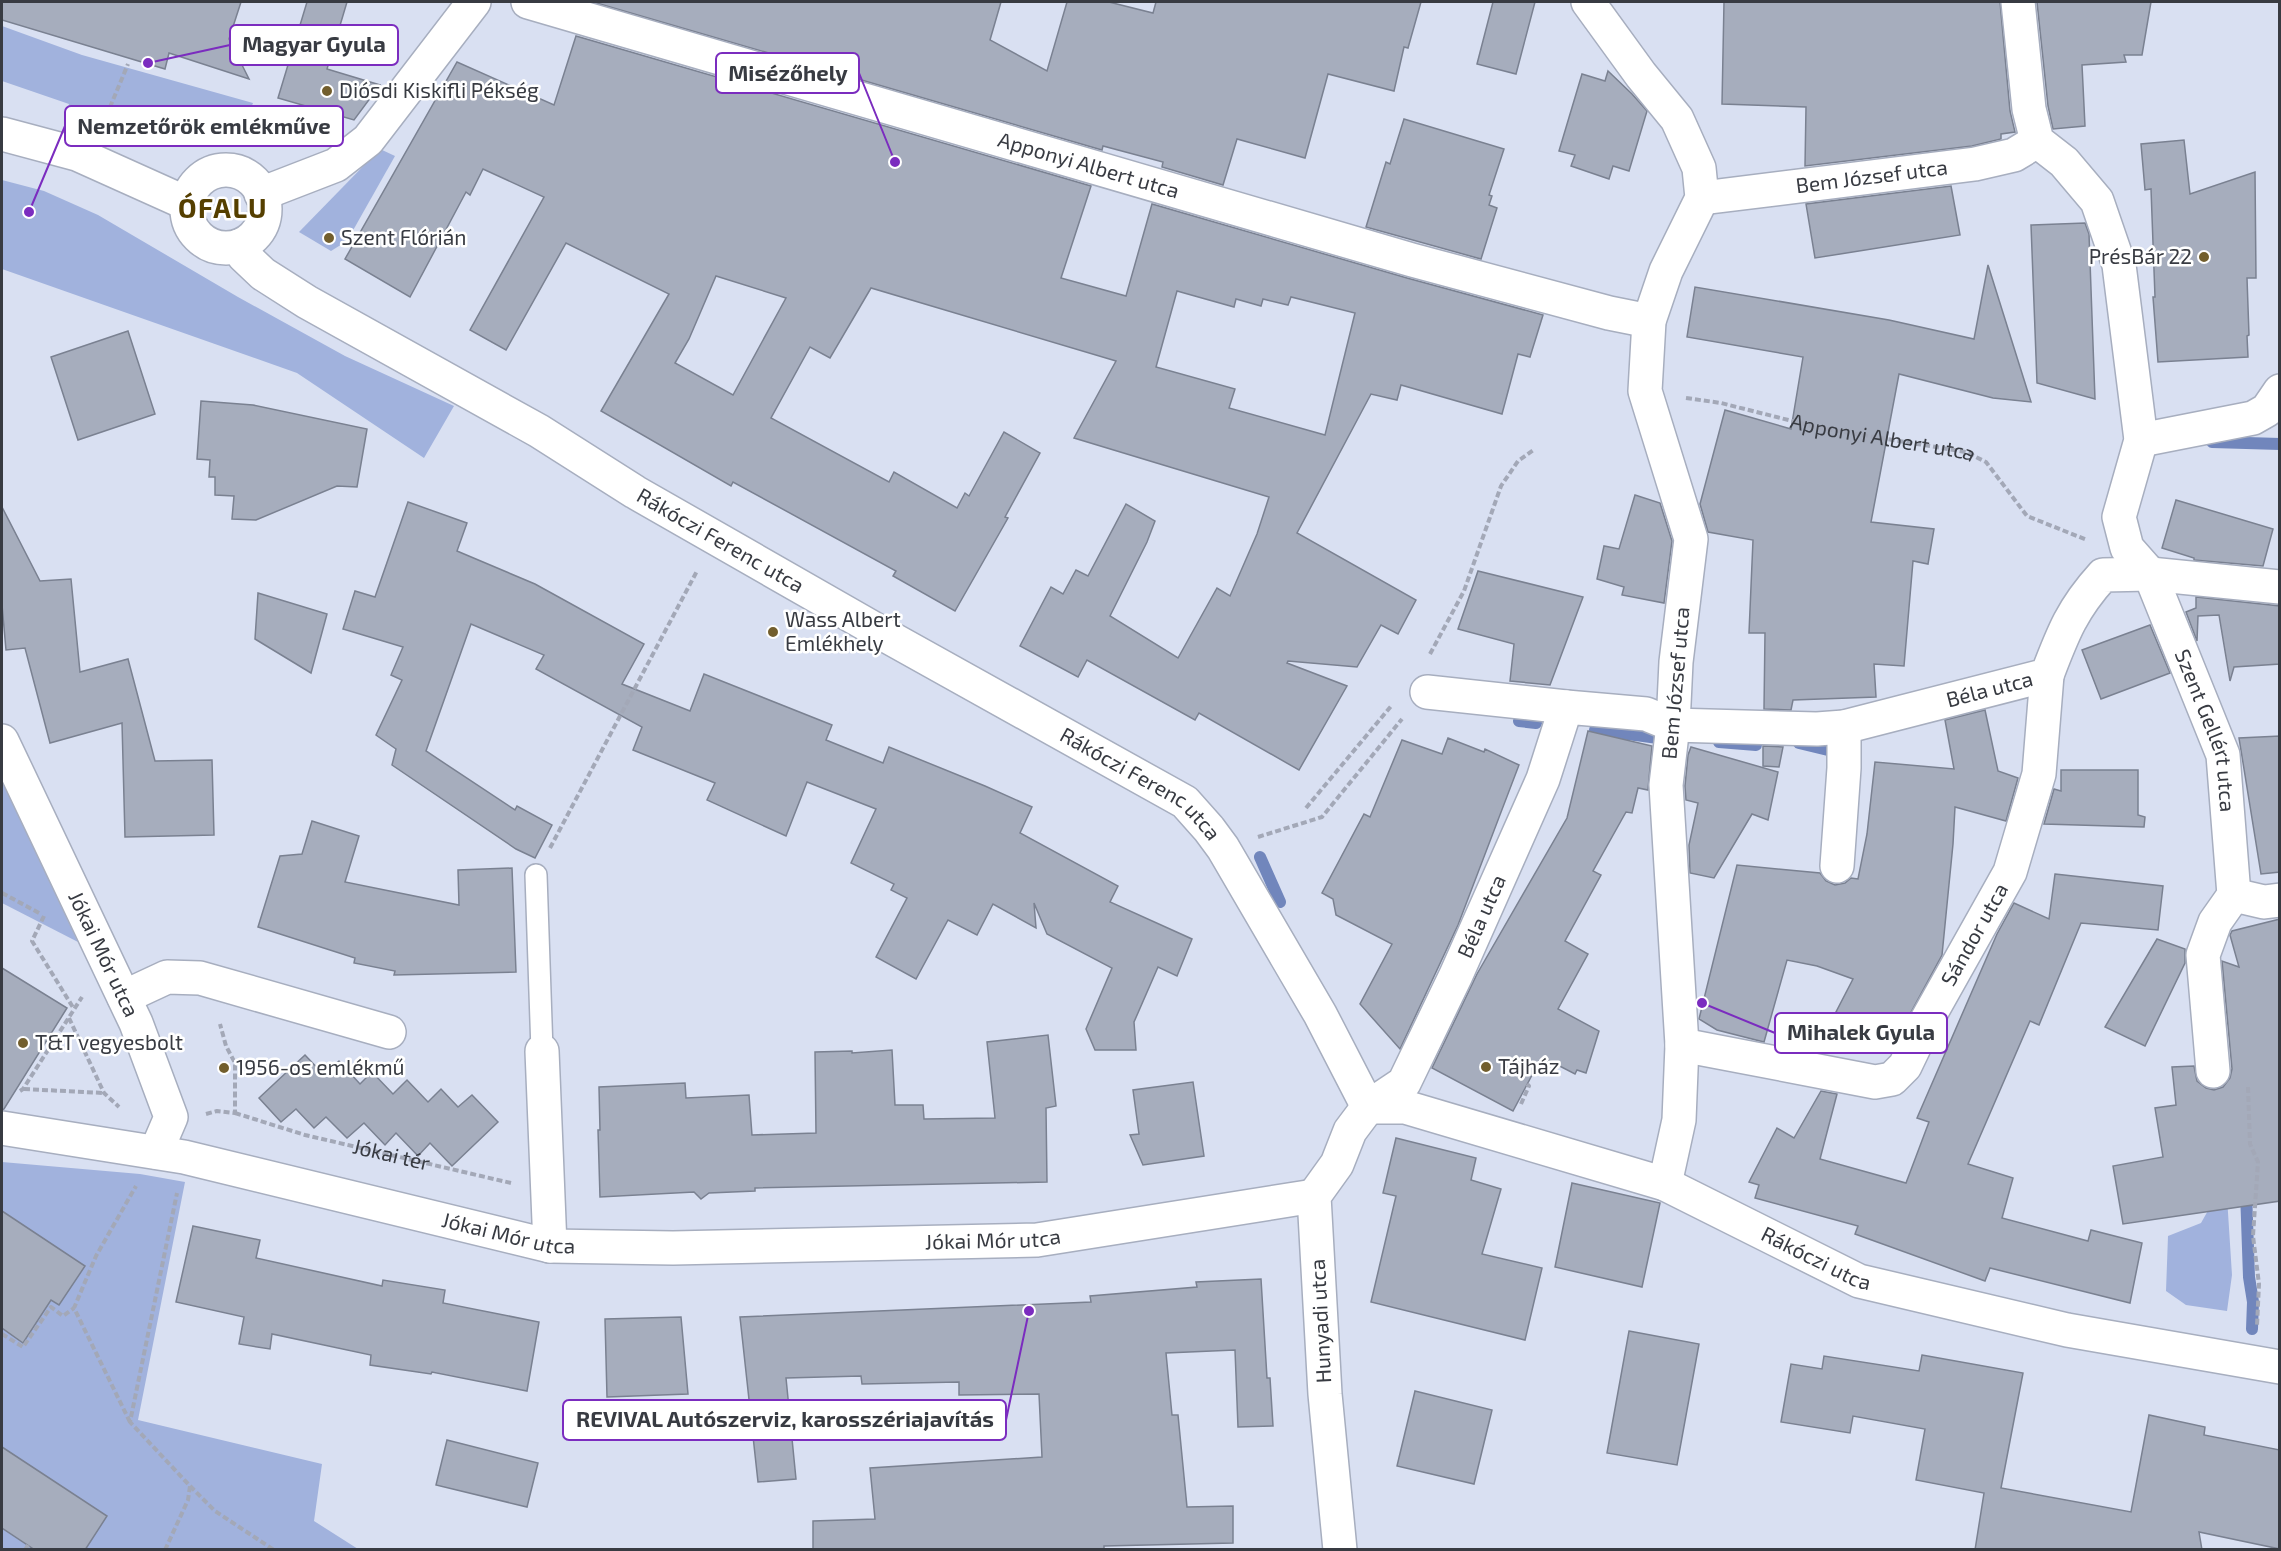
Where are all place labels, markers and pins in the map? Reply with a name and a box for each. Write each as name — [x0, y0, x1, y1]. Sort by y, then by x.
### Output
callout: Magyar Gyula — [230, 25, 398, 65]
callout: Misézőhely — [716, 53, 859, 93]
place label: Diósdi Kiskifli Pékség — [339, 77, 539, 102]
marker: Diósdi Kiskifli Pékség — [320, 84, 334, 98]
callout: Nemzetőrök emlékműve — [65, 106, 343, 146]
place label: Szent Flórián — [341, 224, 466, 249]
marker: Szent Flórián — [322, 231, 336, 245]
place label: PrésBár 22 — [2089, 243, 2192, 268]
marker: PrésBár 22 — [2197, 250, 2211, 264]
place label: Wass Albert Emlékhely — [785, 606, 901, 655]
marker: Wass Albert Emlékhely — [766, 625, 780, 639]
callout: Mihalek Gyula — [1775, 1013, 1947, 1053]
place label: T&T vegyesbolt — [35, 1029, 183, 1054]
marker: T&T vegyesbolt — [16, 1036, 30, 1050]
place label: Tájház — [1498, 1053, 1559, 1079]
place label: 1956-os emlékmű — [236, 1054, 405, 1079]
marker: Tájház — [1479, 1060, 1493, 1074]
marker: 1956-os emlékmű — [217, 1061, 231, 1075]
callout: REVIVAL Autószerviz, karosszériajavítás — [563, 1400, 1006, 1440]

